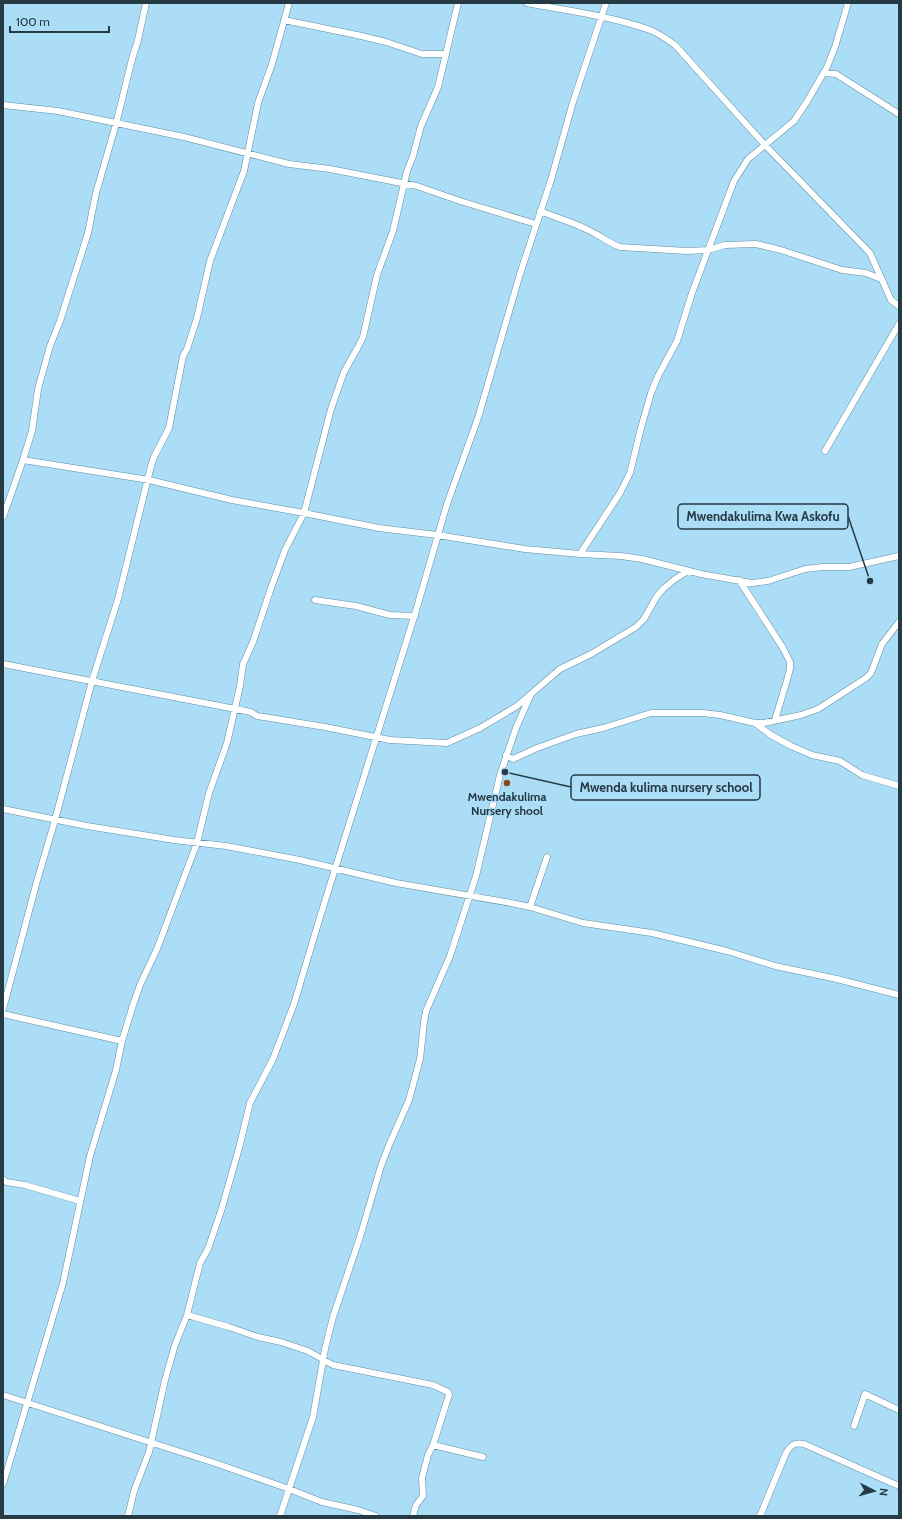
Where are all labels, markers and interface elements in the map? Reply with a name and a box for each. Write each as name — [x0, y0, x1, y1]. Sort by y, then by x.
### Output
scale bar — [10, 8, 109, 34]
text: 100 m — [16, 14, 50, 29]
callout: Mwendakulima Kwa Askofu — [678, 504, 848, 529]
text: Mwendakulima Kwa Askofu — [686, 508, 840, 524]
callout: Mwenda kulima nursery school — [571, 775, 760, 800]
marker: Mwendakulima Nursery shool — [502, 778, 512, 788]
text: Mwenda kulima nursery school — [579, 779, 753, 795]
place label: Mwendakulima Nursery shool — [468, 789, 546, 818]
north arrow — [854, 1471, 894, 1511]
text: N — [877, 1487, 891, 1497]

